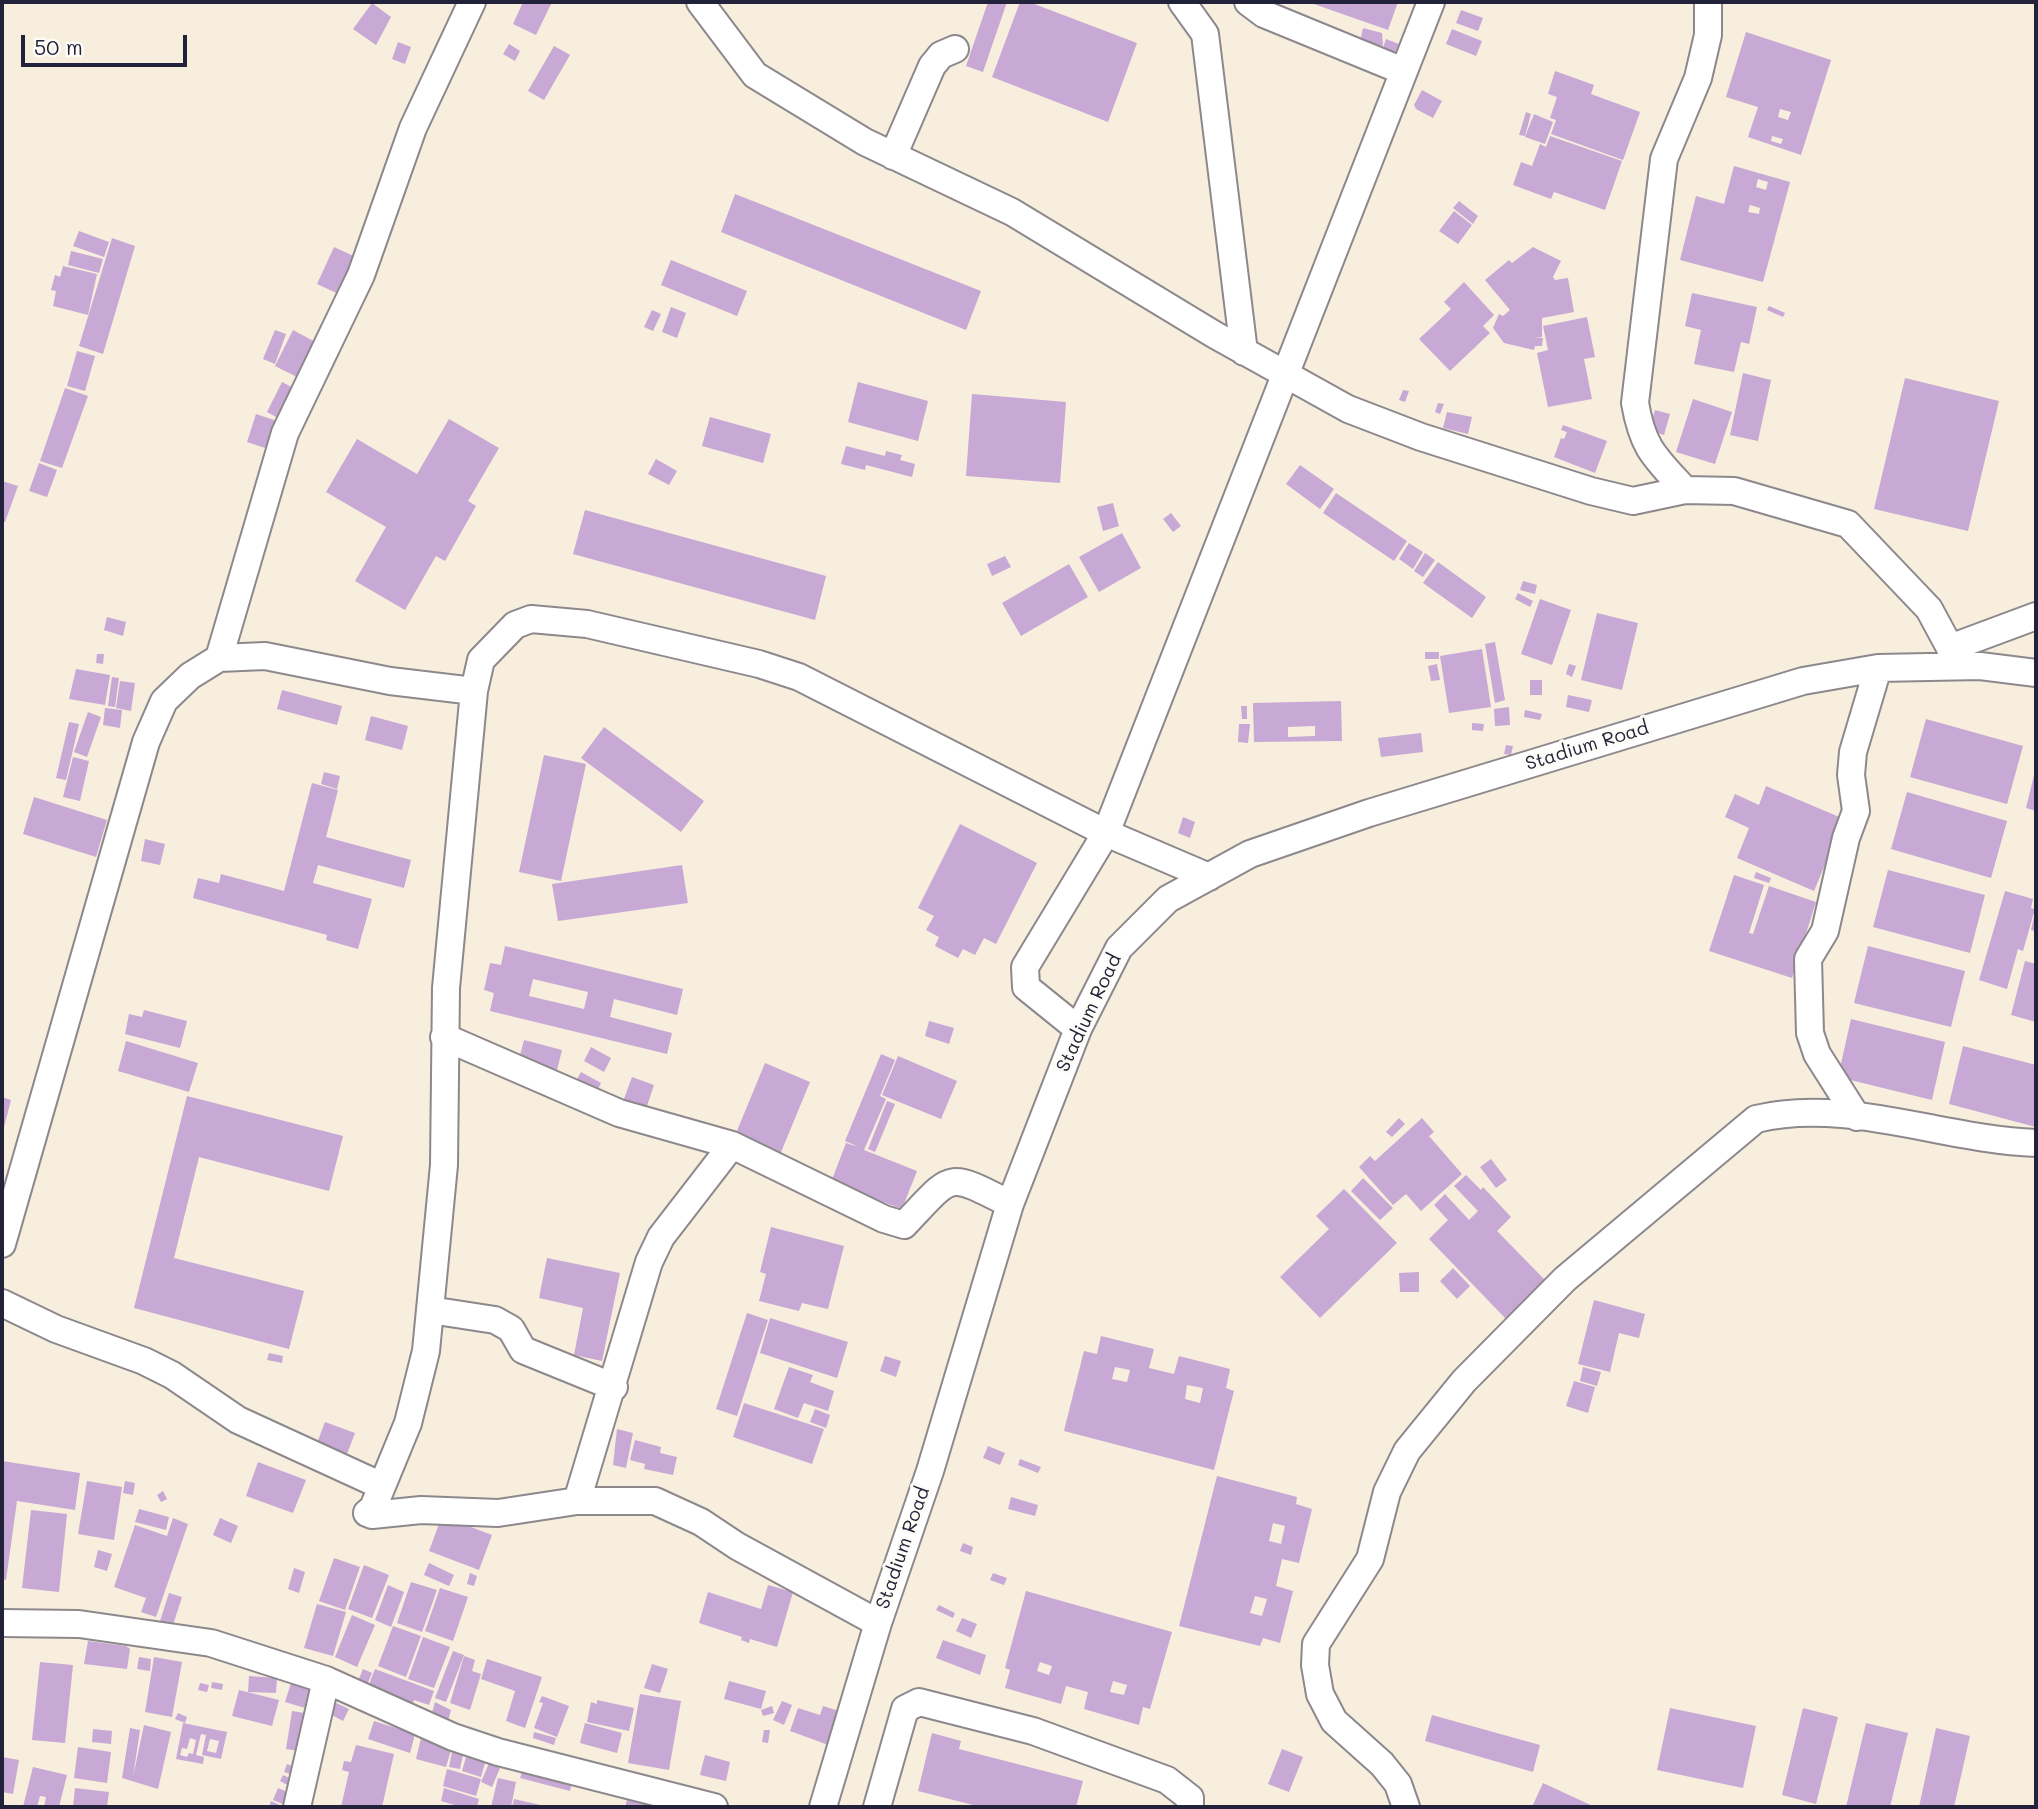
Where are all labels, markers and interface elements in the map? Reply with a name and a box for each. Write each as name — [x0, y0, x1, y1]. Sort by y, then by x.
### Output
scale bar — [24, 21, 191, 65]
text: 50 m — [34, 33, 83, 60]
street label: Stadium Road — [1523, 716, 1651, 776]
street label: Stadium Road — [1052, 950, 1126, 1076]
street label: Stadium Road — [871, 1484, 935, 1612]

